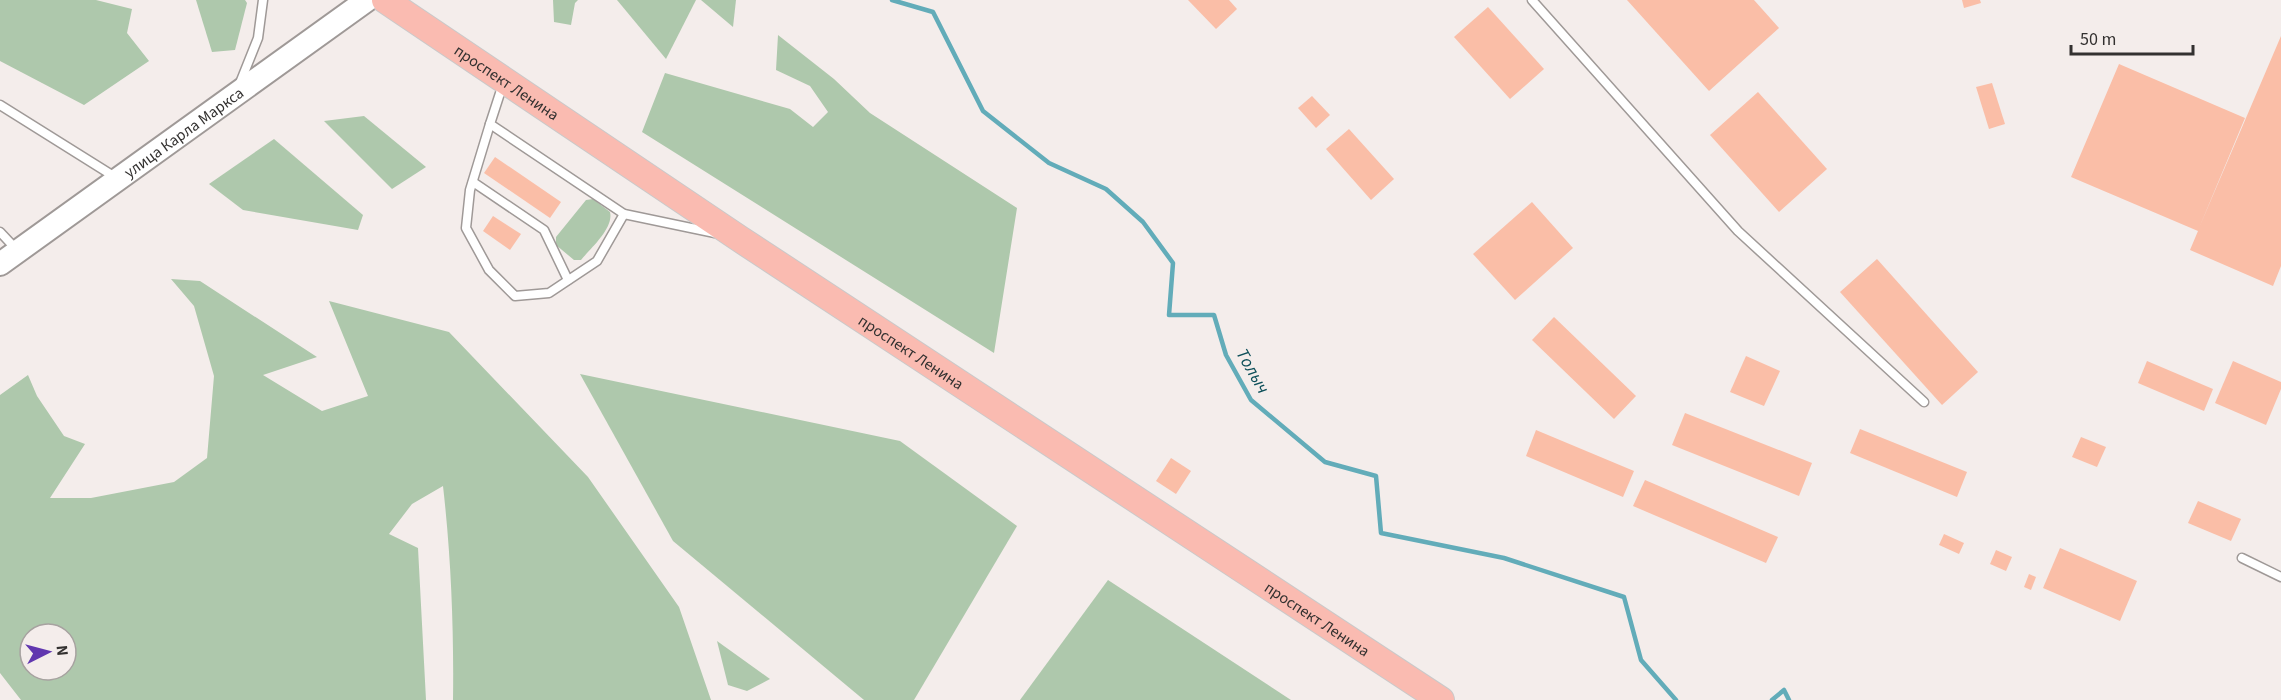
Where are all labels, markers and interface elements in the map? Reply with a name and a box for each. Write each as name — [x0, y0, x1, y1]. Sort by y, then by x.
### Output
scale bar — [2071, 18, 2192, 56]
text: 50 m — [2080, 27, 2116, 52]
street label: проспект Ленина — [450, 40, 563, 126]
street label: улица Карла Маркса — [120, 82, 248, 183]
street label: проспект Ленина — [854, 310, 968, 395]
water label: Толыч — [1230, 344, 1275, 398]
street label: проспект Ленина — [1260, 577, 1374, 662]
north arrow — [18, 622, 78, 682]
text: N — [50, 644, 73, 657]

